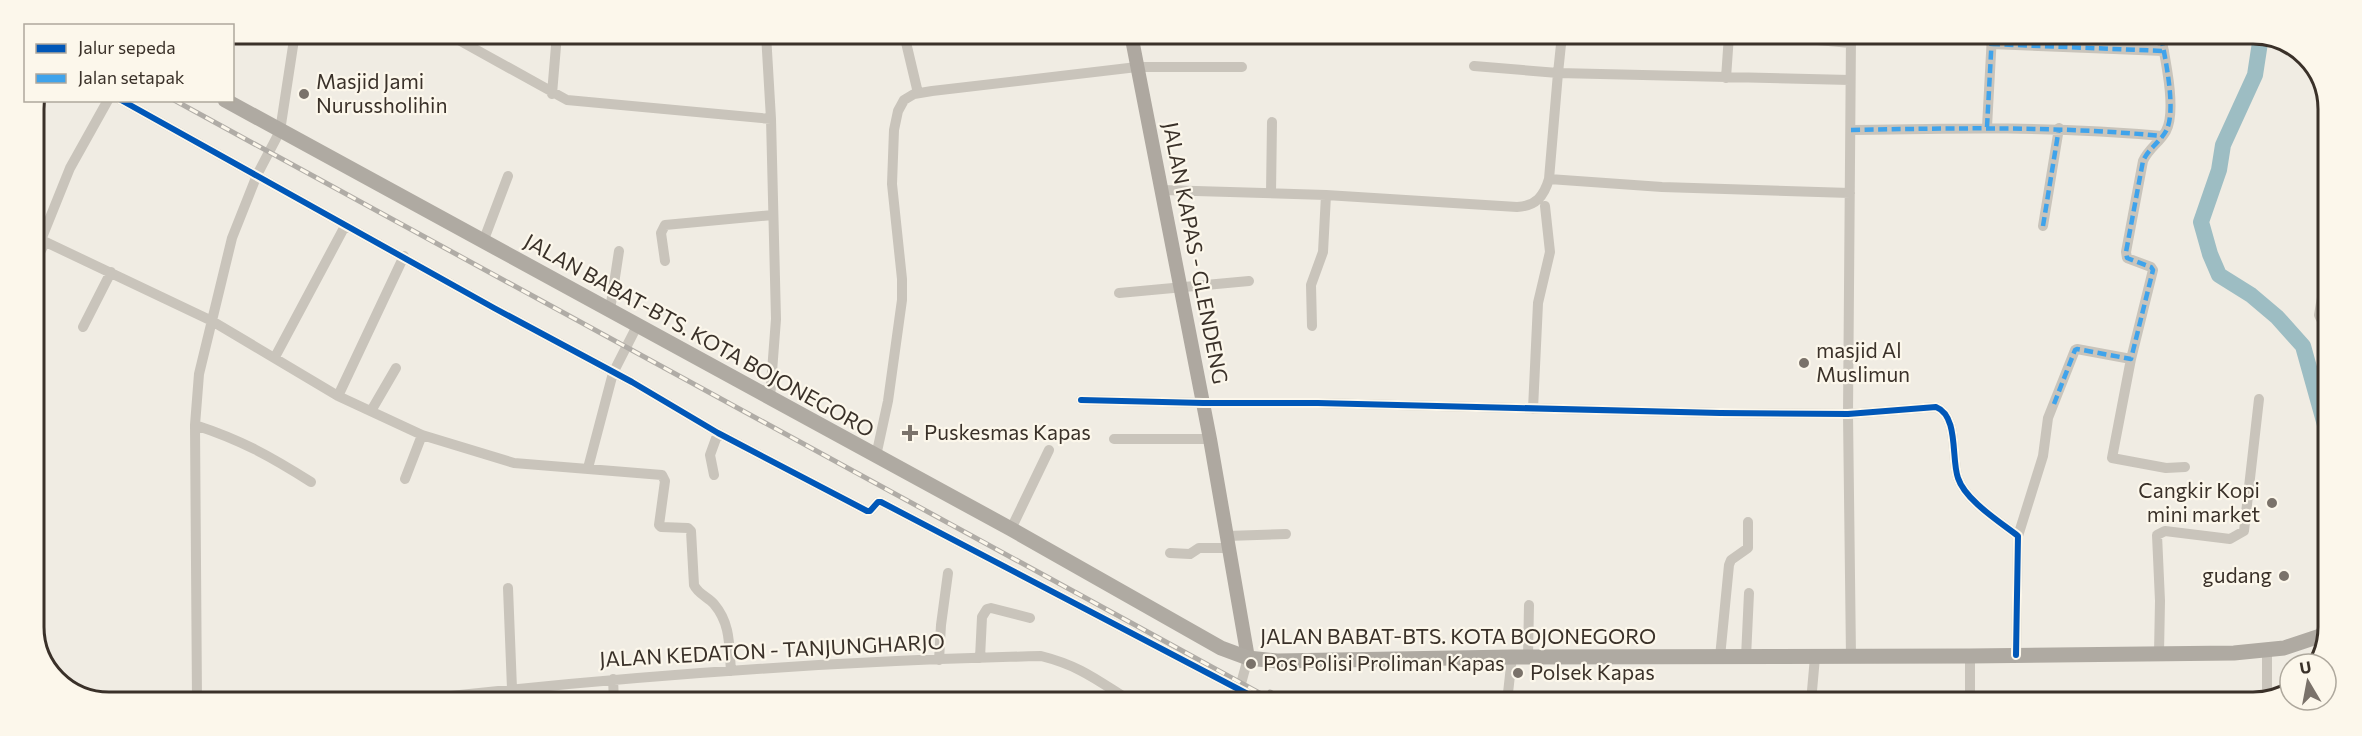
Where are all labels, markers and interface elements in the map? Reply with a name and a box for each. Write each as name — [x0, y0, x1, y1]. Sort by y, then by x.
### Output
legend — [24, 24, 234, 102]
text: Jalur sepeda — [78, 36, 176, 58]
text: Jalan setapak — [78, 66, 185, 88]
place label: Masjid Jami Nurussholihin — [316, 68, 448, 117]
marker: Masjid Jami Nurussholihin — [297, 87, 311, 101]
street label: JALAN KAPAS - GLENDENG — [1159, 120, 1234, 386]
street label: JALAN BABAT-BTS. KOTA BOJONEGORO — [520, 228, 879, 442]
place label: masjid Al Muslimun — [1816, 337, 1910, 386]
marker: masjid Al Muslimun — [1797, 356, 1811, 370]
place label: Puskesmas Kapas — [924, 419, 1091, 444]
marker: Puskesmas Kapas — [901, 424, 919, 442]
place label: Cangkir Kopi mini market — [2138, 477, 2260, 526]
marker: Cangkir Kopi mini market — [2265, 496, 2279, 510]
place label: gudang — [2202, 562, 2272, 587]
marker: gudang — [2277, 569, 2291, 583]
street label: JALAN BABAT-BTS. KOTA BOJONEGORO — [1260, 623, 1656, 648]
street label: JALAN KEDATON - TANJUNGHARJO — [599, 628, 945, 671]
place label: Pos Polisi Proliman Kapas — [1263, 650, 1505, 675]
north arrow — [2278, 652, 2338, 712]
text: U — [2298, 656, 2313, 677]
marker: Pos Polisi Proliman Kapas — [1244, 657, 1258, 671]
place label: Polsek Kapas — [1530, 659, 1655, 684]
marker: Polsek Kapas — [1511, 666, 1525, 680]

